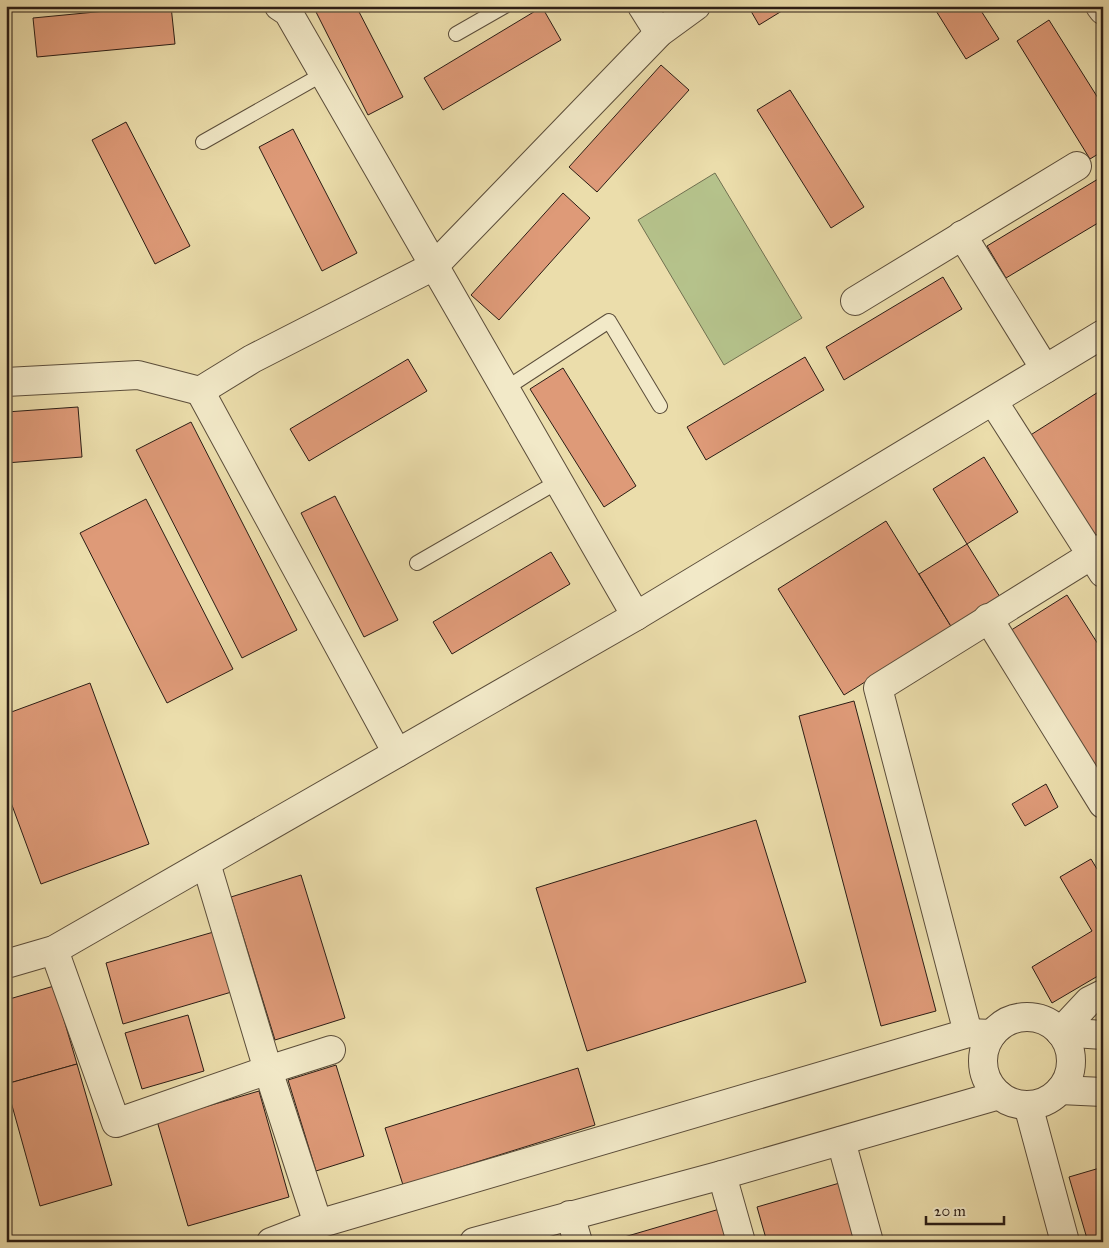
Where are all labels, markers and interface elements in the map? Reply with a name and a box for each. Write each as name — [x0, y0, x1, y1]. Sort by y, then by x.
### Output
scale bar — [926, 1193, 1004, 1225]
text: 20 m — [934, 1202, 966, 1220]

